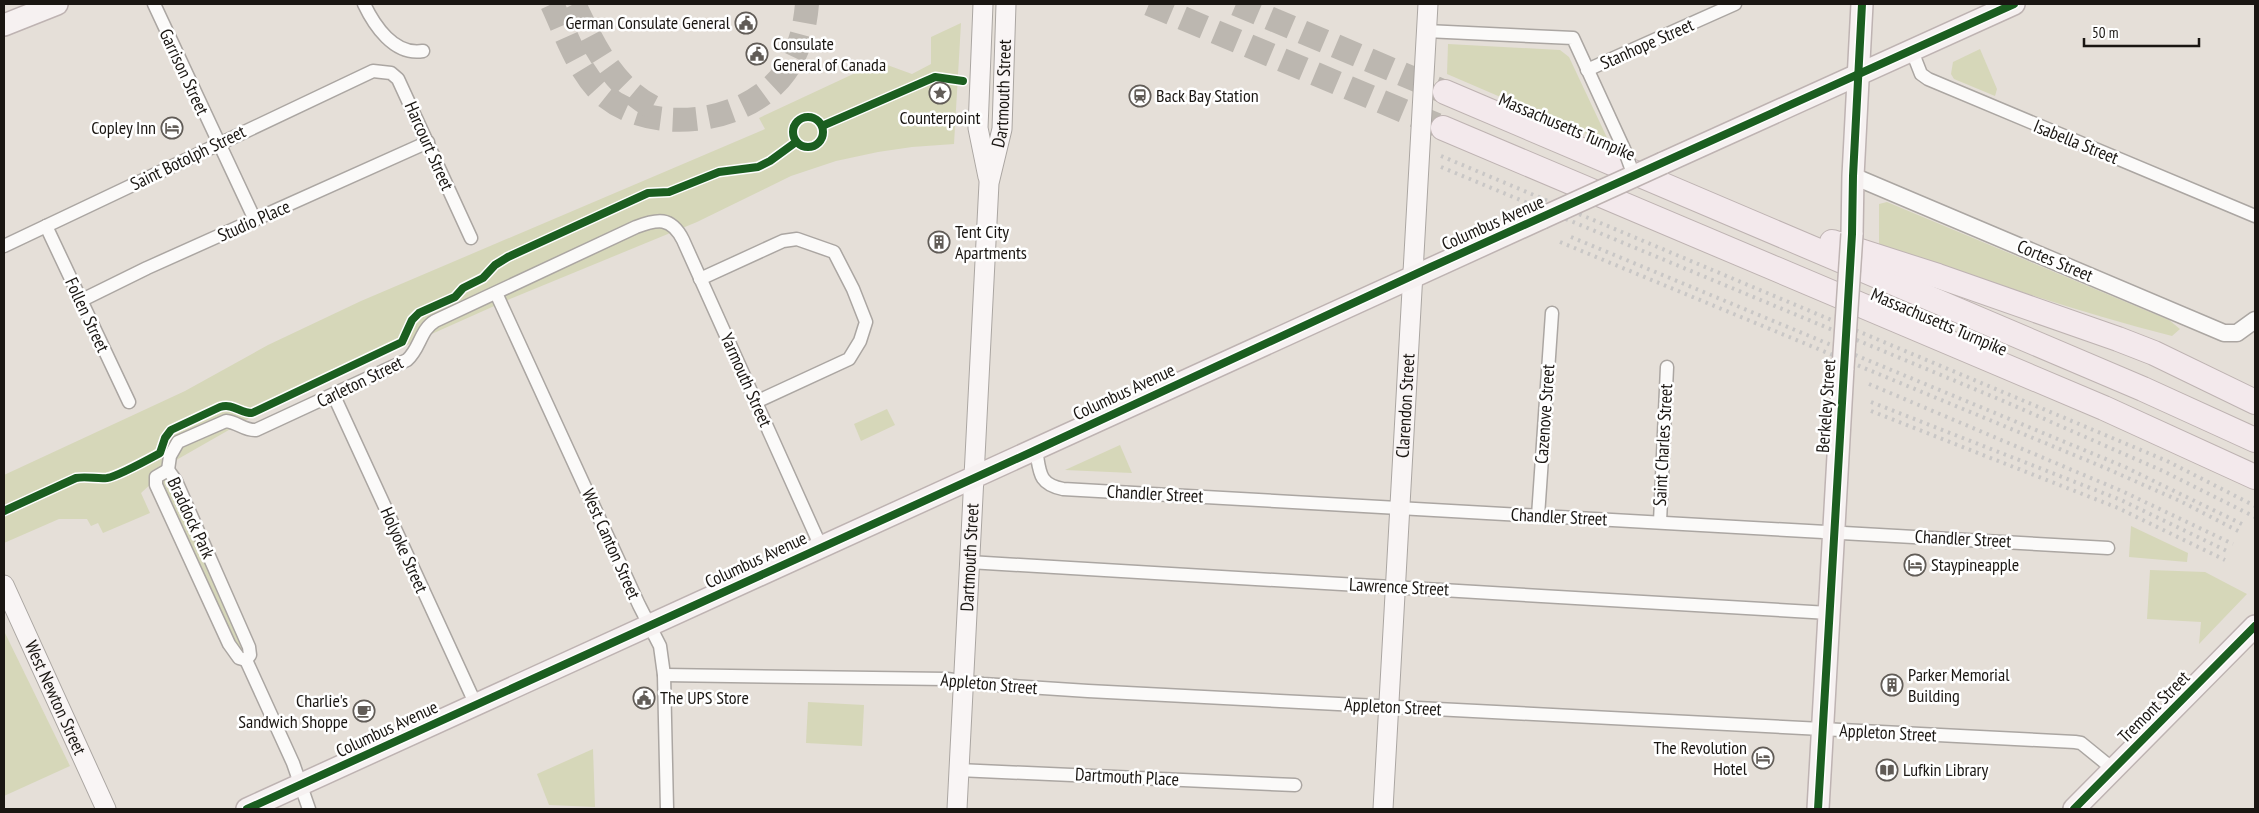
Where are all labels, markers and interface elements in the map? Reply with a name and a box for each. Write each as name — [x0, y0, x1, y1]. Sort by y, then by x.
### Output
place label: German Consulate General — [565, 11, 731, 34]
public building icon: German Consulate General — [734, 11, 758, 35]
street label: Stanhope Street — [1597, 13, 1697, 74]
scale bar — [2084, 15, 2199, 47]
text: 50 m — [2092, 23, 2118, 42]
street label: Garrison Street — [154, 25, 214, 119]
place label: Consulate General of Canada — [773, 32, 886, 76]
street label: Dartmouth Street — [986, 39, 1016, 150]
public building icon: Consulate General of Canada — [745, 42, 769, 66]
place icon: Counterpoint — [928, 81, 952, 105]
station icon: Back Bay Station — [1128, 84, 1152, 108]
place label: Back Bay Station — [1156, 84, 1259, 107]
street label: Massachusetts Turnpike — [1495, 87, 1639, 166]
street label: Harcourt Street — [400, 98, 459, 194]
place label: Counterpoint — [900, 106, 980, 129]
street label: Isabella Street — [2030, 114, 2122, 169]
place label: Copley Inn — [91, 116, 156, 139]
hotel icon: Copley Inn — [160, 116, 184, 140]
street label: Saint Botolph Street — [126, 120, 249, 195]
street label: Columbus Avenue — [1438, 190, 1548, 255]
street label: Studio Place — [214, 194, 294, 247]
place label: Tent City Apartments — [955, 220, 1027, 264]
building icon: Tent City Apartments — [927, 230, 951, 254]
street label: Cortes Street — [2014, 234, 2097, 287]
street label: Follen Street — [60, 274, 115, 356]
street label: Massachusetts Turnpike — [1867, 282, 2011, 361]
street label: Yarmouth Street — [716, 329, 777, 430]
street label: Carleton Street — [313, 351, 407, 412]
street label: Clarendon Street — [1391, 353, 1419, 458]
street label: Columbus Avenue — [1069, 358, 1178, 425]
street label: Berkeley Street — [1811, 358, 1840, 454]
street label: Cazenove Street — [1530, 363, 1559, 465]
street label: Saint Charles Street — [1648, 383, 1677, 507]
street label: Braddock Park — [163, 473, 220, 562]
street label: Chandler Street — [1106, 479, 1204, 508]
street label: West Canton Street — [577, 485, 646, 603]
street label: Chandler Street — [1510, 502, 1608, 531]
street label: Holyoke Street — [375, 503, 434, 596]
street label: Dartmouth Street — [955, 503, 984, 612]
street label: Chandler Street — [1914, 524, 2012, 553]
street label: Columbus Avenue — [701, 526, 810, 593]
hotel icon: Staypineapple — [1903, 553, 1927, 577]
place label: Staypineapple — [1931, 553, 2019, 576]
street label: Lawrence Street — [1349, 572, 1450, 601]
street label: West Newton Street — [20, 637, 92, 758]
place label: Parker Memorial Building — [1908, 663, 2010, 707]
street label: Tremont Street — [2113, 666, 2194, 747]
street label: Appleton Street — [940, 668, 1039, 699]
building icon: Parker Memorial Building — [1880, 673, 1904, 697]
public building icon: The UPS Store — [632, 686, 656, 710]
place label: The UPS Store — [660, 686, 749, 709]
place label: Charlie's Sandwich Shoppe — [238, 689, 348, 733]
street label: Appleton Street — [1344, 692, 1442, 721]
street label: Columbus Avenue — [332, 695, 441, 762]
cafe icon: Charlie's Sandwich Shoppe — [352, 699, 376, 723]
street label: Appleton Street — [1839, 718, 1937, 747]
place label: The Revolution Hotel — [1653, 736, 1748, 780]
hotel icon: The Revolution Hotel — [1751, 746, 1775, 770]
library icon: Lufkin Library — [1875, 758, 1899, 782]
place label: Lufkin Library — [1903, 758, 1989, 781]
street label: Dartmouth Place — [1074, 762, 1180, 791]

